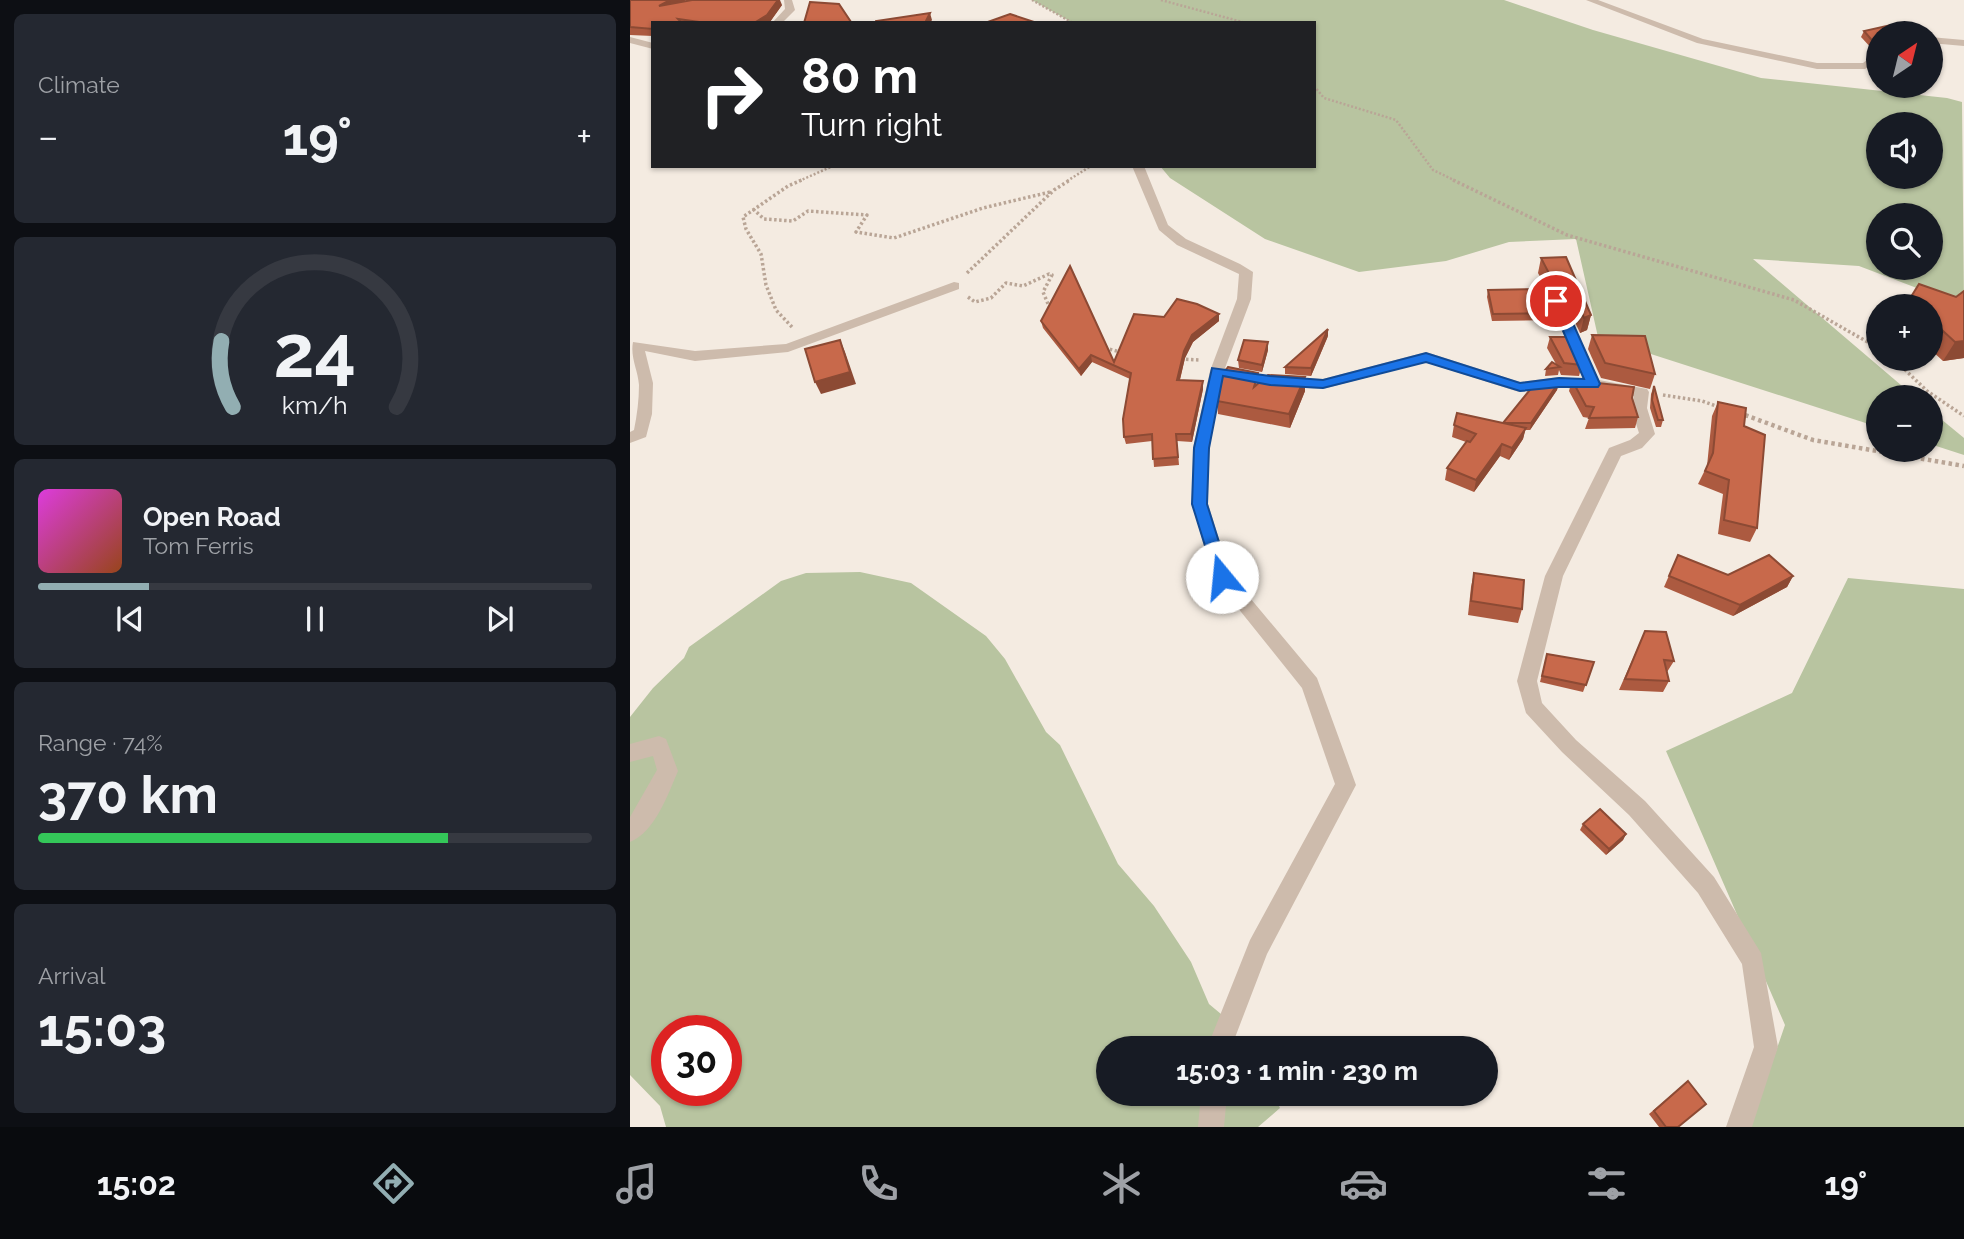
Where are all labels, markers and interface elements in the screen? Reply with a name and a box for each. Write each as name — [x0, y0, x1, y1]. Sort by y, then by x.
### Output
north arrow — [1866, 21, 1942, 98]
map controls — [1866, 21, 1943, 462]
text: 80 m — [801, 47, 918, 104]
icon: right — [686, 49, 777, 140]
text: Climate — [38, 71, 120, 98]
text: 19° — [283, 106, 352, 167]
text: Turn right — [801, 106, 942, 143]
button: sound — [1866, 112, 1943, 189]
text: − — [38, 114, 58, 159]
text: + — [576, 114, 592, 159]
button: search — [1866, 203, 1943, 280]
pin — [1526, 271, 1586, 331]
icon: arrive — [1537, 282, 1575, 320]
button: + — [1866, 294, 1943, 371]
text: 24 — [274, 309, 356, 394]
button: − — [1866, 385, 1943, 462]
text: km/h — [282, 390, 348, 420]
text: Open Road — [143, 502, 281, 532]
text: Tom Ferris — [143, 532, 254, 559]
position arrow — [1185, 540, 1259, 614]
icon: previous — [111, 600, 149, 638]
icon: pause — [296, 600, 334, 638]
icon: next — [481, 600, 519, 638]
text: Range · 74% — [38, 729, 163, 756]
text: 370 km — [38, 764, 218, 825]
text: Arrival — [38, 962, 105, 989]
text: 15:03 — [38, 997, 166, 1058]
speed limit sign: 30 — [651, 1015, 742, 1106]
text: 15:03 · 1 min · 230 m — [1176, 1056, 1418, 1086]
icon: directions — [369, 1159, 418, 1208]
icon: music — [612, 1159, 661, 1208]
icon: phone — [854, 1159, 903, 1208]
icon: climate — [1097, 1159, 1146, 1208]
icon: car — [1339, 1159, 1388, 1208]
icon: filters — [1582, 1159, 1631, 1208]
text: 15:02 — [97, 1165, 176, 1202]
text: 19° — [1824, 1165, 1867, 1202]

